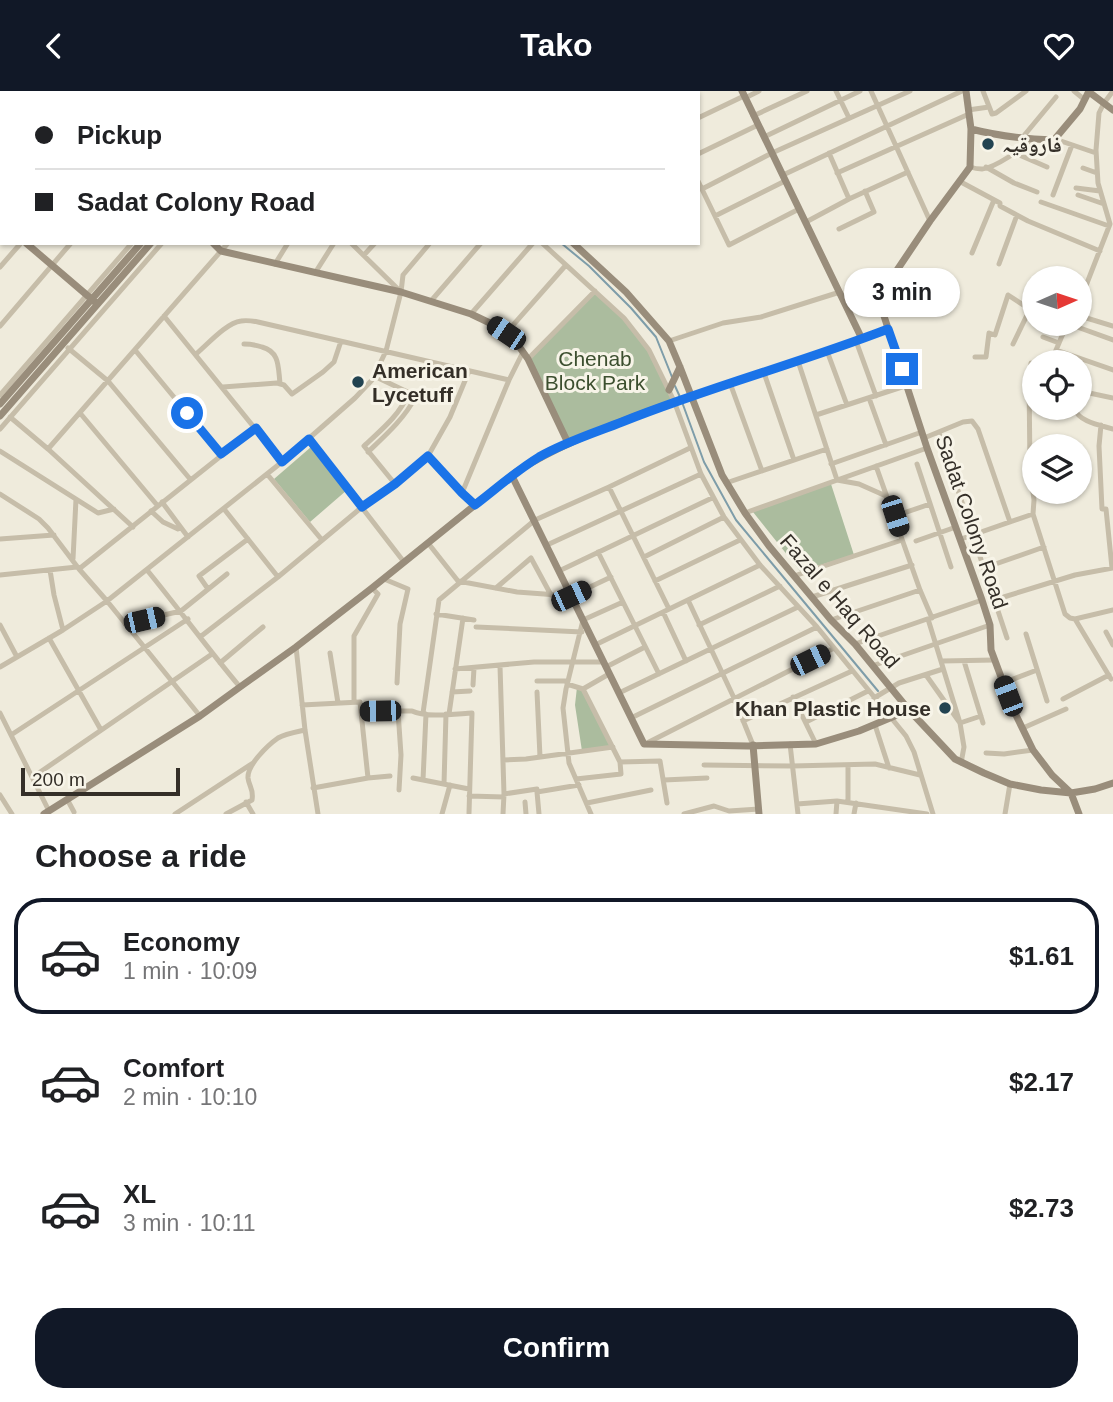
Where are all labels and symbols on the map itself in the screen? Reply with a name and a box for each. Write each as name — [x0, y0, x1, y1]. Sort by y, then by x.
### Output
place label: فاروقیہ — [1002, 133, 1062, 156]
marker: فاروقیہ — [980, 136, 996, 152]
north arrow — [1022, 266, 1092, 336]
callout: 3 min — [844, 267, 960, 317]
car — [483, 313, 530, 353]
park label: Chenab Block Park — [545, 347, 646, 394]
route end — [886, 353, 918, 385]
place label: American Lycetuff — [372, 359, 468, 406]
marker: American Lycetuff — [350, 374, 366, 390]
route start — [171, 397, 203, 429]
street label: Sadat Colony Road — [931, 432, 1013, 612]
car — [879, 493, 912, 539]
street label: Fazal e Haq Road — [776, 530, 904, 672]
car — [548, 578, 595, 614]
car — [122, 605, 167, 635]
car — [787, 641, 834, 679]
car — [991, 673, 1026, 719]
place label: Khan Plastic House — [735, 697, 931, 720]
car — [359, 700, 402, 722]
marker: Khan Plastic House — [937, 700, 953, 716]
scale bar — [21, 765, 180, 797]

